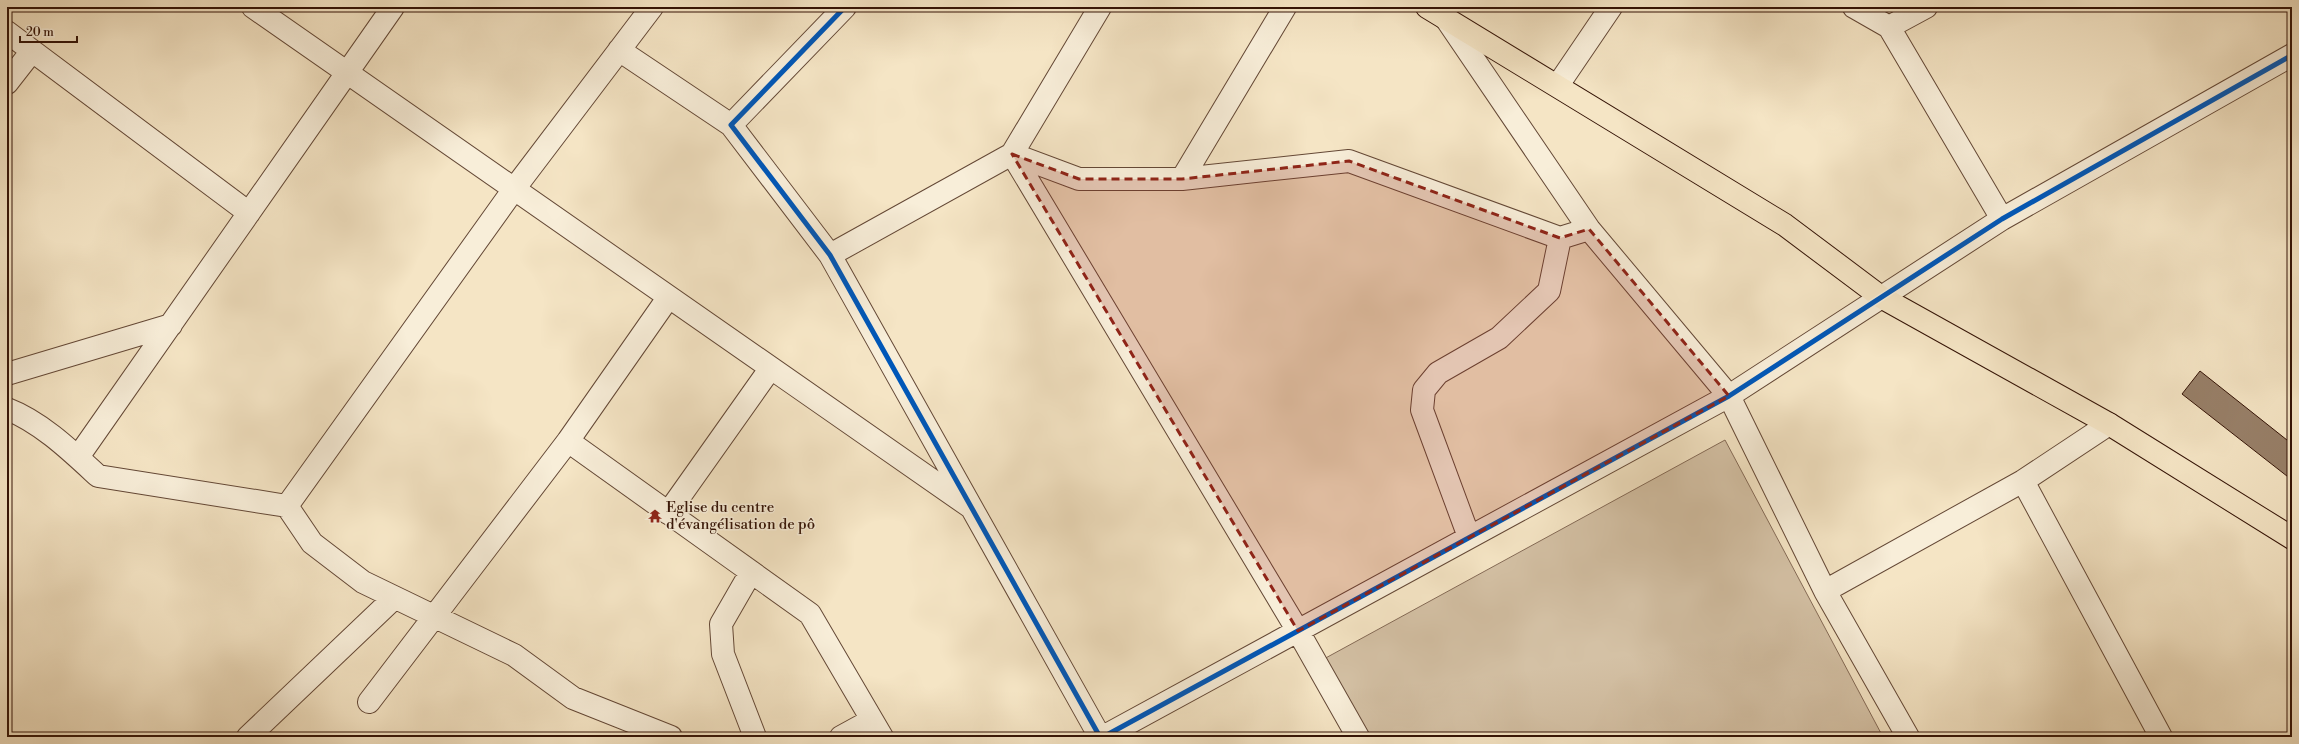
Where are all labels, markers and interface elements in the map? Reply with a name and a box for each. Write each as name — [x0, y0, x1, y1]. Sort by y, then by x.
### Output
scale bar — [20, 18, 77, 44]
text: 20 m — [26, 25, 54, 40]
place label: Eglise du centre d'évangélisation de pô — [666, 498, 815, 534]
temple icon: Eglise du centre d'évangélisation de pô — [647, 508, 663, 524]

